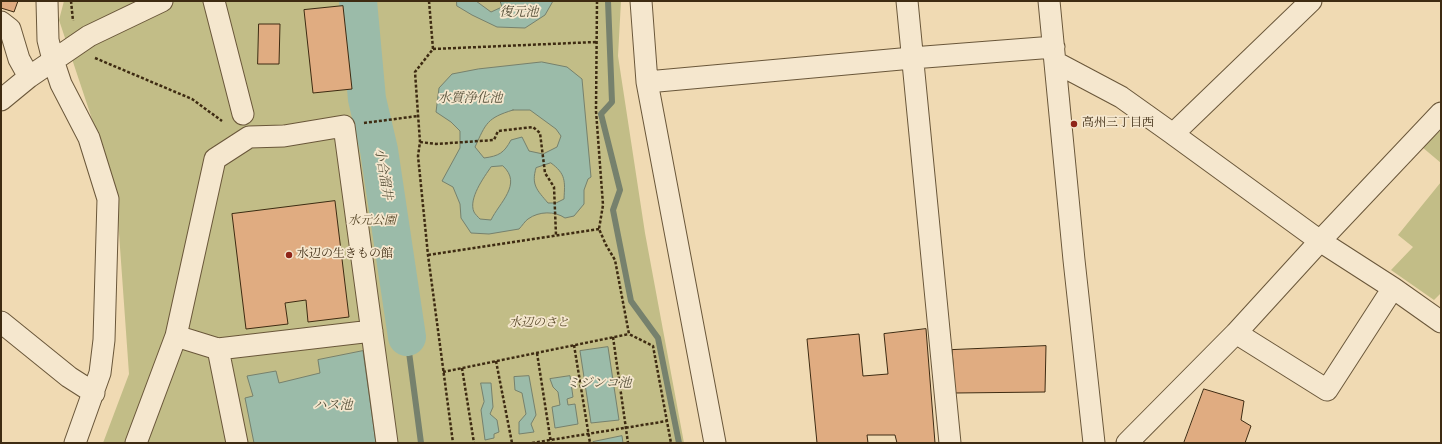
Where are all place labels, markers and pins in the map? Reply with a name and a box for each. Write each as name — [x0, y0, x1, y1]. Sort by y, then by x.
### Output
place label: 高州三丁目西 — [1082, 117, 1154, 131]
marker: 高州三丁目西 — [1069, 119, 1079, 129]
place label: 水辺の生きもの館 — [297, 248, 393, 262]
marker: 水辺の生きもの館 — [284, 250, 294, 260]

